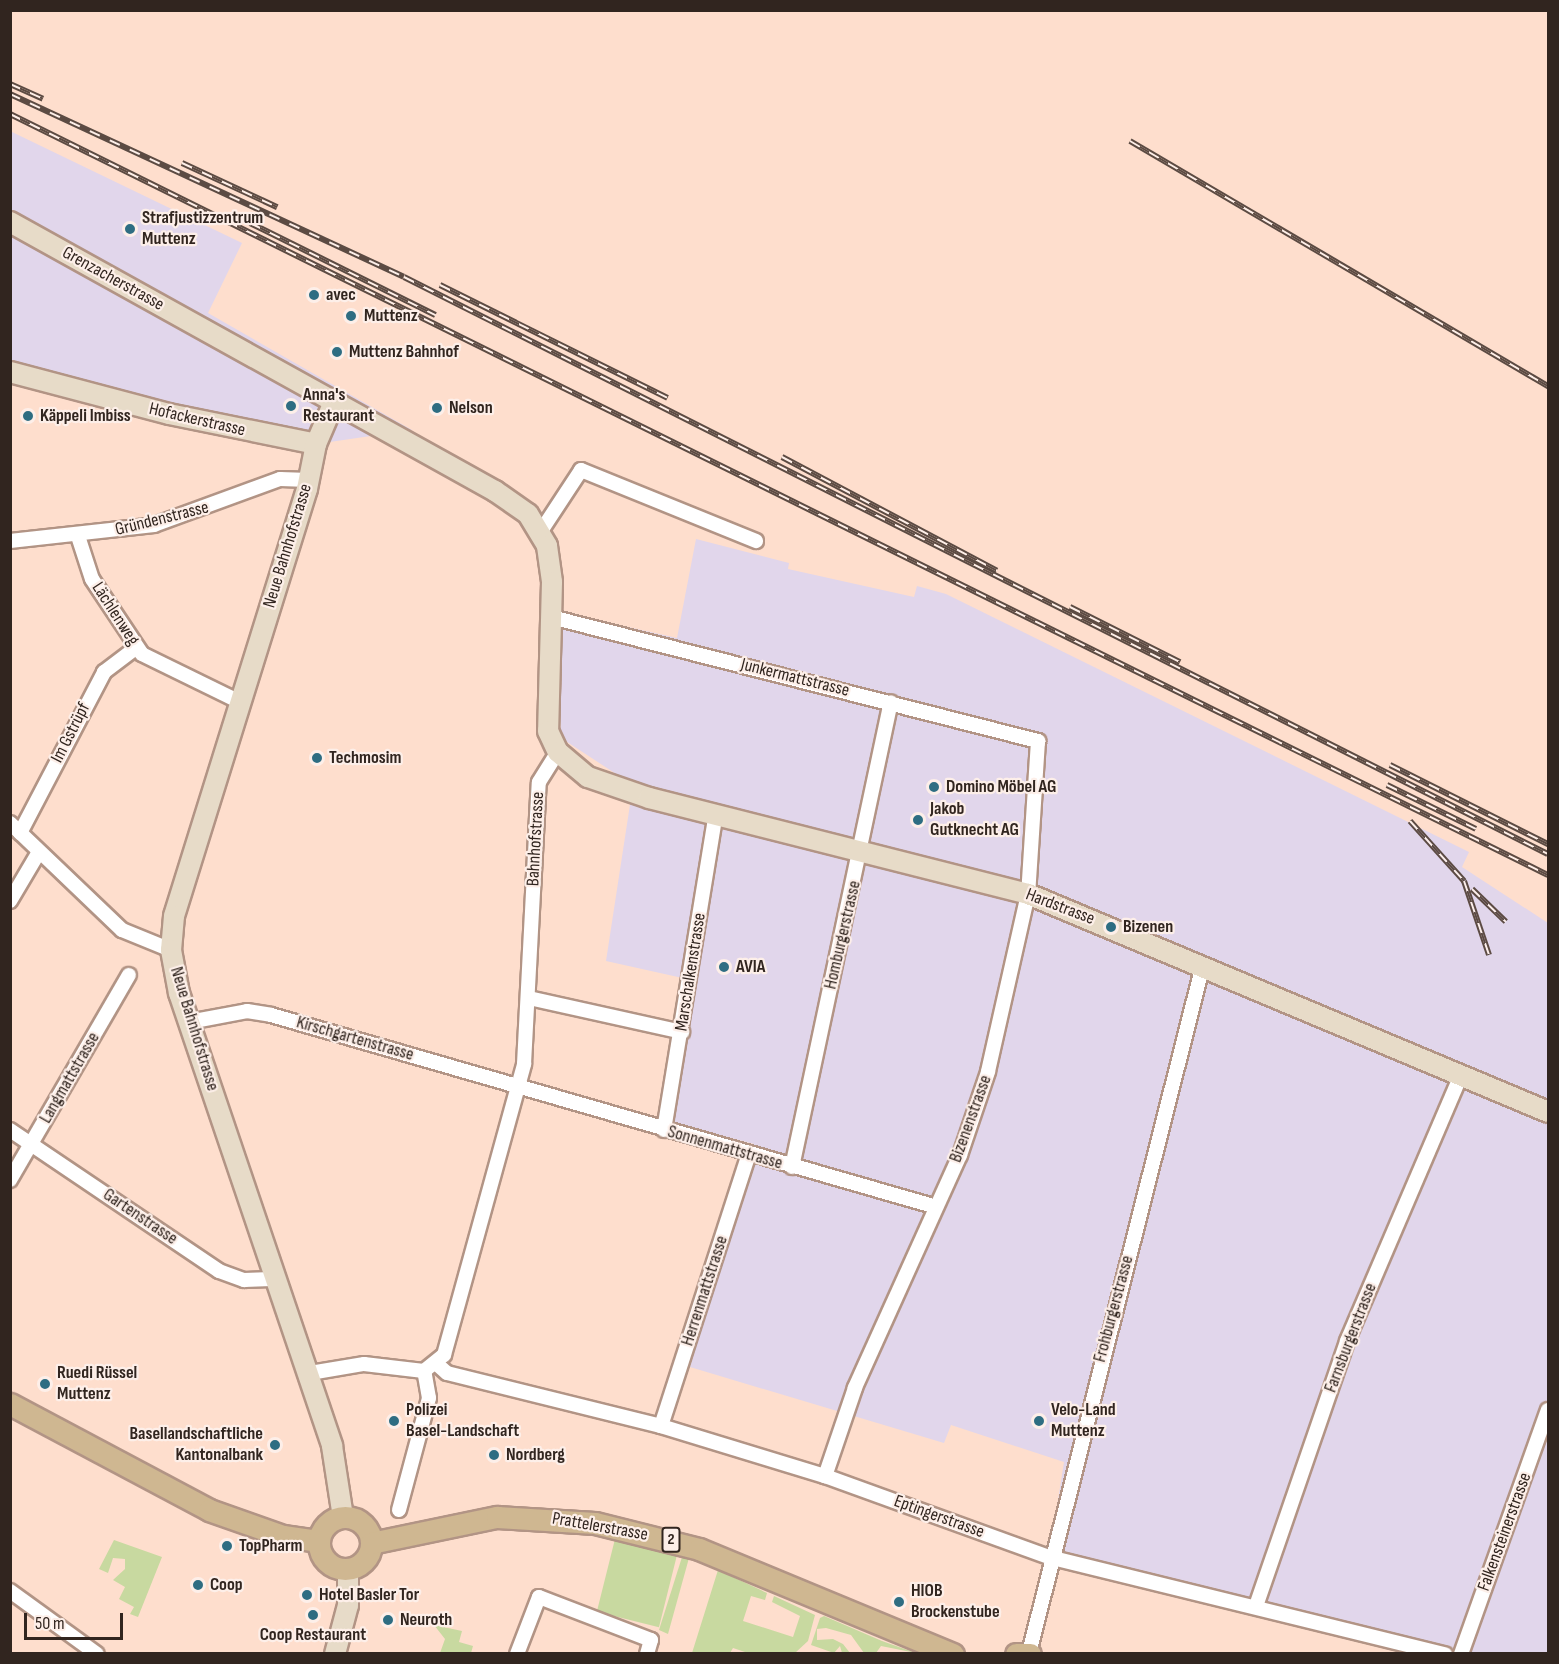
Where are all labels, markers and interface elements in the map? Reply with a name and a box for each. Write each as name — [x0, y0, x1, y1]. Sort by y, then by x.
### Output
place label: Strafjustizzentrum Muttenz — [142, 208, 263, 250]
marker: Strafjustizzentrum Muttenz — [123, 222, 137, 236]
street label: Grenzacherstrasse — [58, 242, 168, 316]
place label: avec — [326, 284, 356, 306]
marker: avec — [307, 288, 321, 302]
place label: Muttenz — [364, 305, 418, 327]
marker: Muttenz — [342, 307, 360, 325]
place label: Muttenz Bahnhof — [349, 341, 459, 363]
marker: Muttenz Bahnhof — [330, 345, 344, 359]
place label: Anna's Restaurant — [303, 385, 374, 428]
place label: Nelson — [449, 397, 493, 419]
street label: Hofackerstrasse — [147, 398, 247, 442]
marker: Anna's Restaurant — [284, 399, 298, 413]
marker: Nelson — [430, 401, 444, 415]
place label: Käppeli Imbiss — [40, 405, 131, 427]
marker: Käppeli Imbiss — [21, 409, 35, 423]
street label: Neue Bahnhofstrasse — [259, 481, 317, 611]
street label: Gründenstrasse — [113, 497, 211, 541]
street label: Lächlenweg — [87, 578, 143, 650]
street label: Junkermattstrasse — [739, 654, 851, 702]
street label: Im Gstrüpf — [47, 699, 95, 767]
place label: Techmosim — [329, 747, 401, 769]
marker: Techmosim — [310, 751, 324, 765]
place label: Domino Möbel AG — [946, 776, 1056, 798]
marker: Domino Möbel AG — [927, 780, 941, 794]
street label: Bahnhofstrasse — [523, 791, 549, 887]
place label: Jakob Gutknecht AG — [930, 799, 1019, 842]
marker: Jakob Gutknecht AG — [911, 813, 925, 827]
street label: Homburgerstrasse — [820, 879, 866, 991]
street label: Hardstrasse — [1022, 884, 1098, 930]
street label: Marschalkenstrasse — [671, 911, 711, 1033]
place label: Bizenen — [1123, 916, 1173, 938]
marker: Bizenen — [1104, 920, 1118, 934]
place label: AVIA — [736, 956, 765, 978]
marker: AVIA — [717, 960, 731, 974]
street label: Neue Bahnhofstrasse — [165, 964, 223, 1094]
street label: Kirschgartenstrasse — [294, 1012, 416, 1066]
street label: Langmattstrasse — [35, 1029, 105, 1127]
street label: Bizenenstrasse — [945, 1072, 997, 1166]
street label: Sonnenmattstrasse — [665, 1121, 785, 1175]
street label: Gartenstrasse — [99, 1184, 181, 1250]
street label: Herrenmattstrasse — [677, 1233, 733, 1349]
street label: Frohburgerstrasse — [1089, 1253, 1139, 1365]
street label: Farnsburgerstrasse — [1320, 1280, 1382, 1396]
place label: Ruedi Rüssel Muttenz — [57, 1363, 137, 1406]
marker: Ruedi Rüssel Muttenz — [38, 1377, 52, 1391]
place label: Polizei Basel-Landschaft — [406, 1400, 519, 1442]
place label: Velo-Land Muttenz — [1051, 1400, 1116, 1442]
marker: Polizei Basel-Landschaft — [387, 1414, 401, 1428]
marker: Velo-Land Muttenz — [1032, 1414, 1046, 1428]
place label: Basellandschaftliche Kantonalbank — [129, 1424, 263, 1466]
marker: Basellandschaftliche Kantonalbank — [268, 1438, 282, 1452]
place label: Nordberg — [506, 1444, 565, 1466]
marker: Nordberg — [487, 1448, 501, 1462]
street label: Falkensteinerstrasse — [1474, 1470, 1536, 1594]
street label: Eptingerstrasse — [891, 1491, 987, 1543]
street label: Prattelerstrasse — [551, 1508, 649, 1546]
road number: 2 — [660, 1527, 682, 1553]
place label: TopPharm — [239, 1535, 302, 1557]
marker: TopPharm — [220, 1539, 234, 1553]
place label: Coop — [210, 1574, 243, 1596]
marker: Coop — [191, 1578, 205, 1592]
place label: HIOB Brockenstube — [911, 1581, 1000, 1624]
place label: Hotel Basler Tor — [319, 1584, 419, 1606]
marker: Hotel Basler Tor — [300, 1588, 314, 1602]
marker: HIOB Brockenstube — [892, 1595, 906, 1609]
scale bar — [27, 1601, 126, 1639]
marker: Coop Restaurant — [306, 1608, 320, 1622]
place label: Neuroth — [400, 1609, 452, 1631]
text: 50 m — [35, 1613, 65, 1634]
marker: Neuroth — [381, 1613, 395, 1627]
place label: Coop Restaurant — [260, 1624, 366, 1646]

